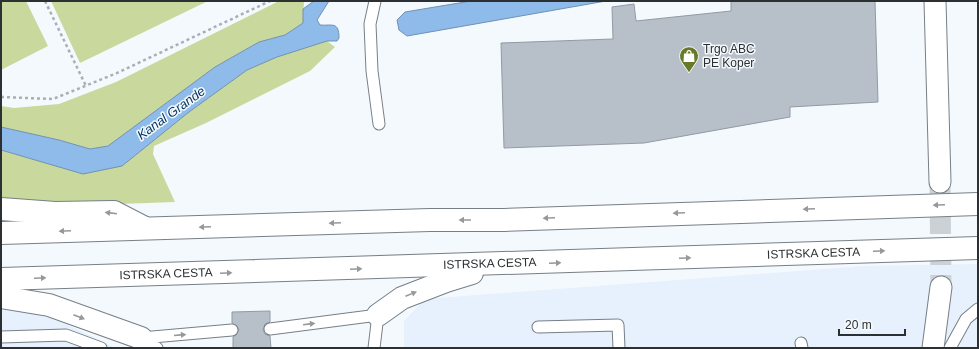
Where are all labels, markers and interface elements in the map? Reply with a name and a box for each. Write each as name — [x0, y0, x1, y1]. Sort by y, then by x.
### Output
place label: Trgo ABC PE Koper — [703, 42, 755, 70]
shop icon: Trgo ABC PE Koper — [678, 45, 700, 73]
water label: Kanal Grande — [134, 83, 208, 143]
one-way arrow — [932, 202, 945, 208]
one-way arrow — [802, 206, 815, 212]
one-way arrow — [105, 209, 117, 216]
one-way arrow — [673, 210, 685, 217]
one-way arrow — [542, 215, 555, 221]
one-way arrow — [458, 217, 471, 223]
one-way arrow — [328, 220, 341, 226]
one-way arrow — [198, 224, 211, 230]
one-way arrow — [58, 228, 71, 234]
street label: ISTRSKA CESTA — [767, 245, 860, 262]
one-way arrow — [873, 248, 885, 255]
street label: ISTRSKA CESTA — [443, 255, 537, 272]
one-way arrow — [679, 255, 692, 261]
one-way arrow — [549, 259, 561, 266]
street label: ISTRSKA CESTA — [119, 265, 213, 282]
one-way arrow — [350, 266, 363, 272]
one-way arrow — [220, 270, 233, 276]
one-way arrow — [34, 275, 47, 281]
one-way arrow — [405, 291, 417, 297]
scale bar — [839, 311, 905, 337]
one-way arrow — [74, 314, 86, 320]
text: 20 m — [845, 318, 872, 332]
one-way arrow — [303, 321, 315, 327]
one-way arrow — [174, 331, 186, 338]

